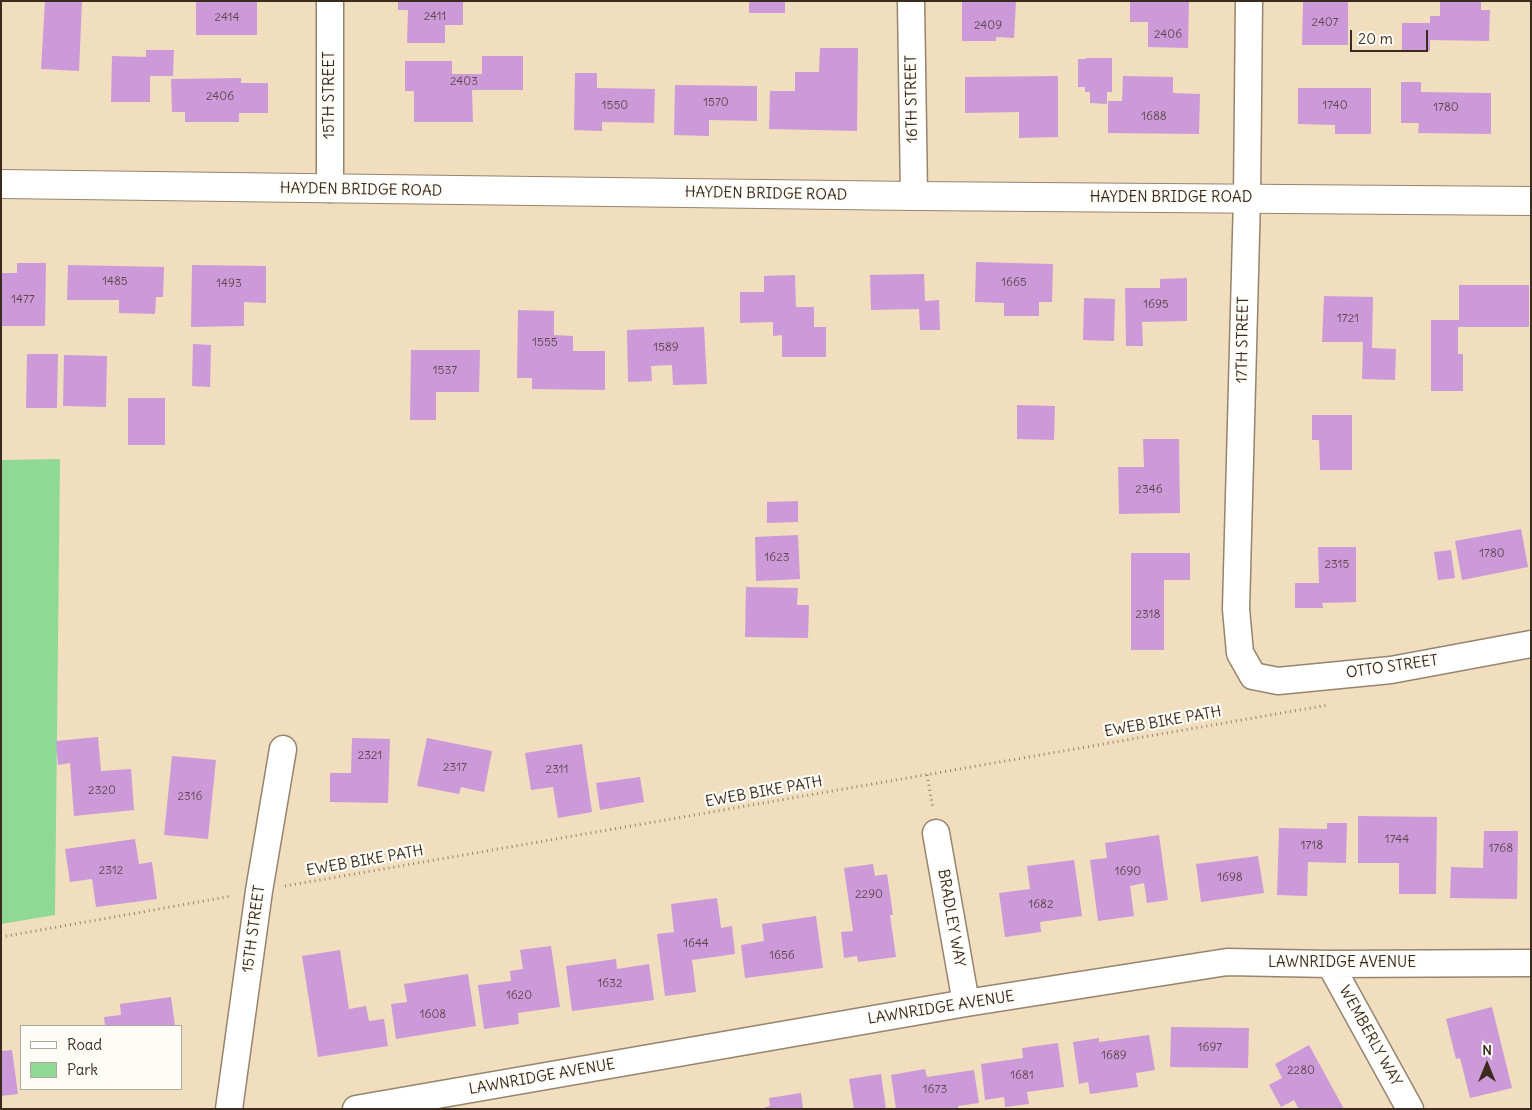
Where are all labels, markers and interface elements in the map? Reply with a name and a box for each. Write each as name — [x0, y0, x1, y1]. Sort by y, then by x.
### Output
house number: 2411 — [424, 10, 446, 24]
house number: 2414 — [215, 11, 239, 25]
house number: 2407 — [1312, 16, 1338, 30]
house number: 2409 — [974, 19, 1002, 33]
scale bar — [1352, 20, 1430, 52]
house number: 2406 — [1154, 28, 1182, 42]
text: 20 m — [1358, 29, 1393, 48]
street label: 15TH STREET — [321, 51, 339, 139]
street label: 16TH STREET — [902, 55, 922, 143]
house number: 2403 — [450, 75, 478, 89]
house number: 2406 — [206, 90, 234, 104]
house number: 1570 — [703, 96, 729, 110]
house number: 1550 — [602, 99, 628, 113]
house number: 1740 — [1322, 99, 1348, 113]
house number: 1780 — [1433, 101, 1459, 115]
house number: 1688 — [1141, 110, 1167, 124]
street label: HAYDEN BRIDGE ROAD — [280, 180, 442, 200]
street label: HAYDEN BRIDGE ROAD — [685, 184, 847, 204]
street label: HAYDEN BRIDGE ROAD — [1090, 189, 1252, 207]
house number: 1485 — [102, 275, 128, 289]
house number: 1665 — [1001, 276, 1027, 290]
house number: 1493 — [216, 277, 242, 291]
house number: 1477 — [11, 293, 35, 307]
street label: 17TH STREET — [1233, 297, 1253, 383]
house number: 1695 — [1143, 298, 1169, 312]
house number: 1721 — [1337, 312, 1359, 326]
house number: 1555 — [532, 336, 558, 350]
house number: 1589 — [653, 341, 679, 355]
house number: 1537 — [433, 364, 457, 378]
house number: 2346 — [1135, 483, 1163, 497]
house number: 1780 — [1479, 547, 1505, 561]
house number: 1623 — [764, 551, 790, 565]
house number: 2315 — [1325, 558, 1349, 572]
house number: 2318 — [1136, 608, 1160, 622]
street label: OTTO STREET — [1345, 652, 1439, 682]
street label: EWEB BIKE PATH — [1103, 703, 1223, 741]
house number: 2321 — [358, 749, 382, 763]
house number: 2317 — [443, 761, 467, 775]
house number: 2311 — [546, 763, 568, 777]
street label: EWEB BIKE PATH — [704, 773, 824, 811]
house number: 2320 — [88, 784, 116, 798]
house number: 2316 — [178, 790, 202, 804]
house number: 1744 — [1385, 833, 1409, 847]
house number: 1718 — [1301, 839, 1323, 853]
street label: EWEB BIKE PATH — [305, 842, 425, 880]
house number: 1768 — [1489, 842, 1513, 856]
house number: 2312 — [99, 864, 123, 878]
house number: 1690 — [1115, 865, 1141, 879]
street label: BRADLEY WAY — [934, 868, 968, 968]
house number: 1698 — [1217, 871, 1243, 885]
street label: 15TH STREET — [239, 884, 269, 974]
house number: 2290 — [855, 888, 883, 902]
house number: 1682 — [1028, 898, 1054, 912]
house number: 1644 — [683, 937, 709, 951]
house number: 1656 — [769, 949, 795, 963]
street label: LAWNRIDGE AVENUE — [1268, 954, 1416, 972]
house number: 1632 — [597, 977, 623, 991]
street label: WEMBERLY WAY — [1335, 983, 1405, 1089]
street label: LAWNRIDGE AVENUE — [866, 988, 1016, 1028]
house number: 1620 — [506, 989, 532, 1003]
house number: 1608 — [420, 1008, 446, 1022]
legend — [20, 1025, 182, 1090]
text: Road — [67, 1035, 102, 1054]
north arrow — [1462, 1040, 1512, 1090]
house number: 1697 — [1198, 1041, 1222, 1055]
text: N — [1482, 1041, 1492, 1059]
house number: 1689 — [1101, 1049, 1127, 1063]
street label: LAWNRIDGE AVENUE — [468, 1055, 616, 1099]
text: Park — [67, 1060, 98, 1079]
house number: 2280 — [1287, 1064, 1315, 1078]
house number: 1681 — [1010, 1069, 1034, 1083]
house number: 1673 — [923, 1083, 947, 1097]

